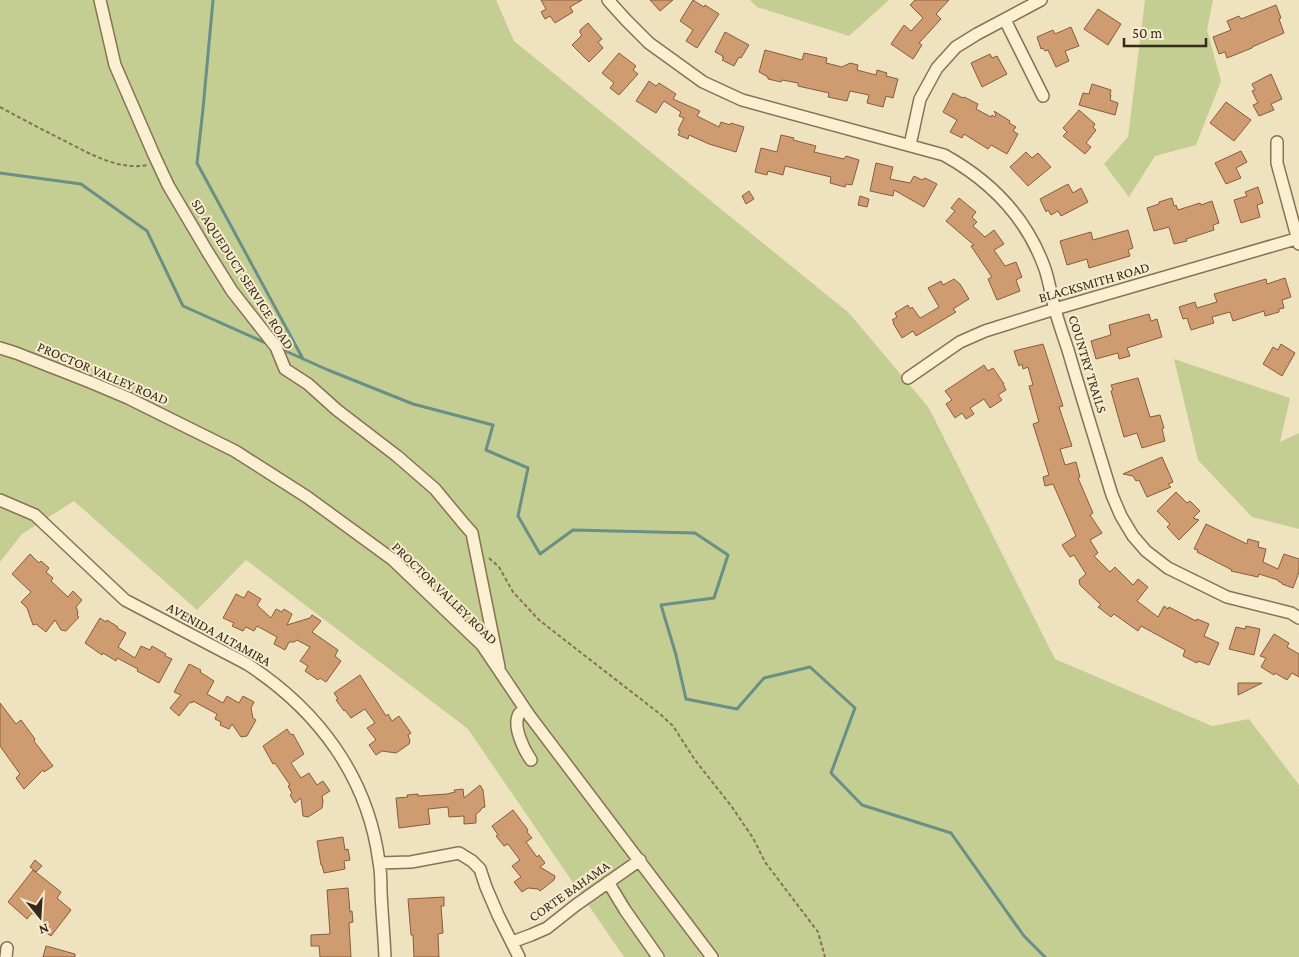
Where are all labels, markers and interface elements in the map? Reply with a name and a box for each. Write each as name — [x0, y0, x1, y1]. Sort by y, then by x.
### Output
scale bar — [1124, 15, 1206, 47]
text: 50 m — [1132, 25, 1162, 41]
street label: SD AQUEDUCT SERVICE ROAD — [188, 196, 298, 352]
street label: BLACKSMITH ROAD — [1037, 258, 1151, 306]
street label: COUNTRY TRAILS — [1066, 313, 1111, 415]
street label: PROCTOR VALLEY ROAD — [35, 338, 171, 408]
street label: PROCTOR VALLEY ROAD — [389, 538, 501, 648]
street label: AVENIDA ALTAMIRA — [164, 599, 274, 669]
street label: CORTE BAHAMA — [525, 857, 613, 925]
north arrow — [15, 892, 65, 942]
text: N — [37, 920, 51, 939]

